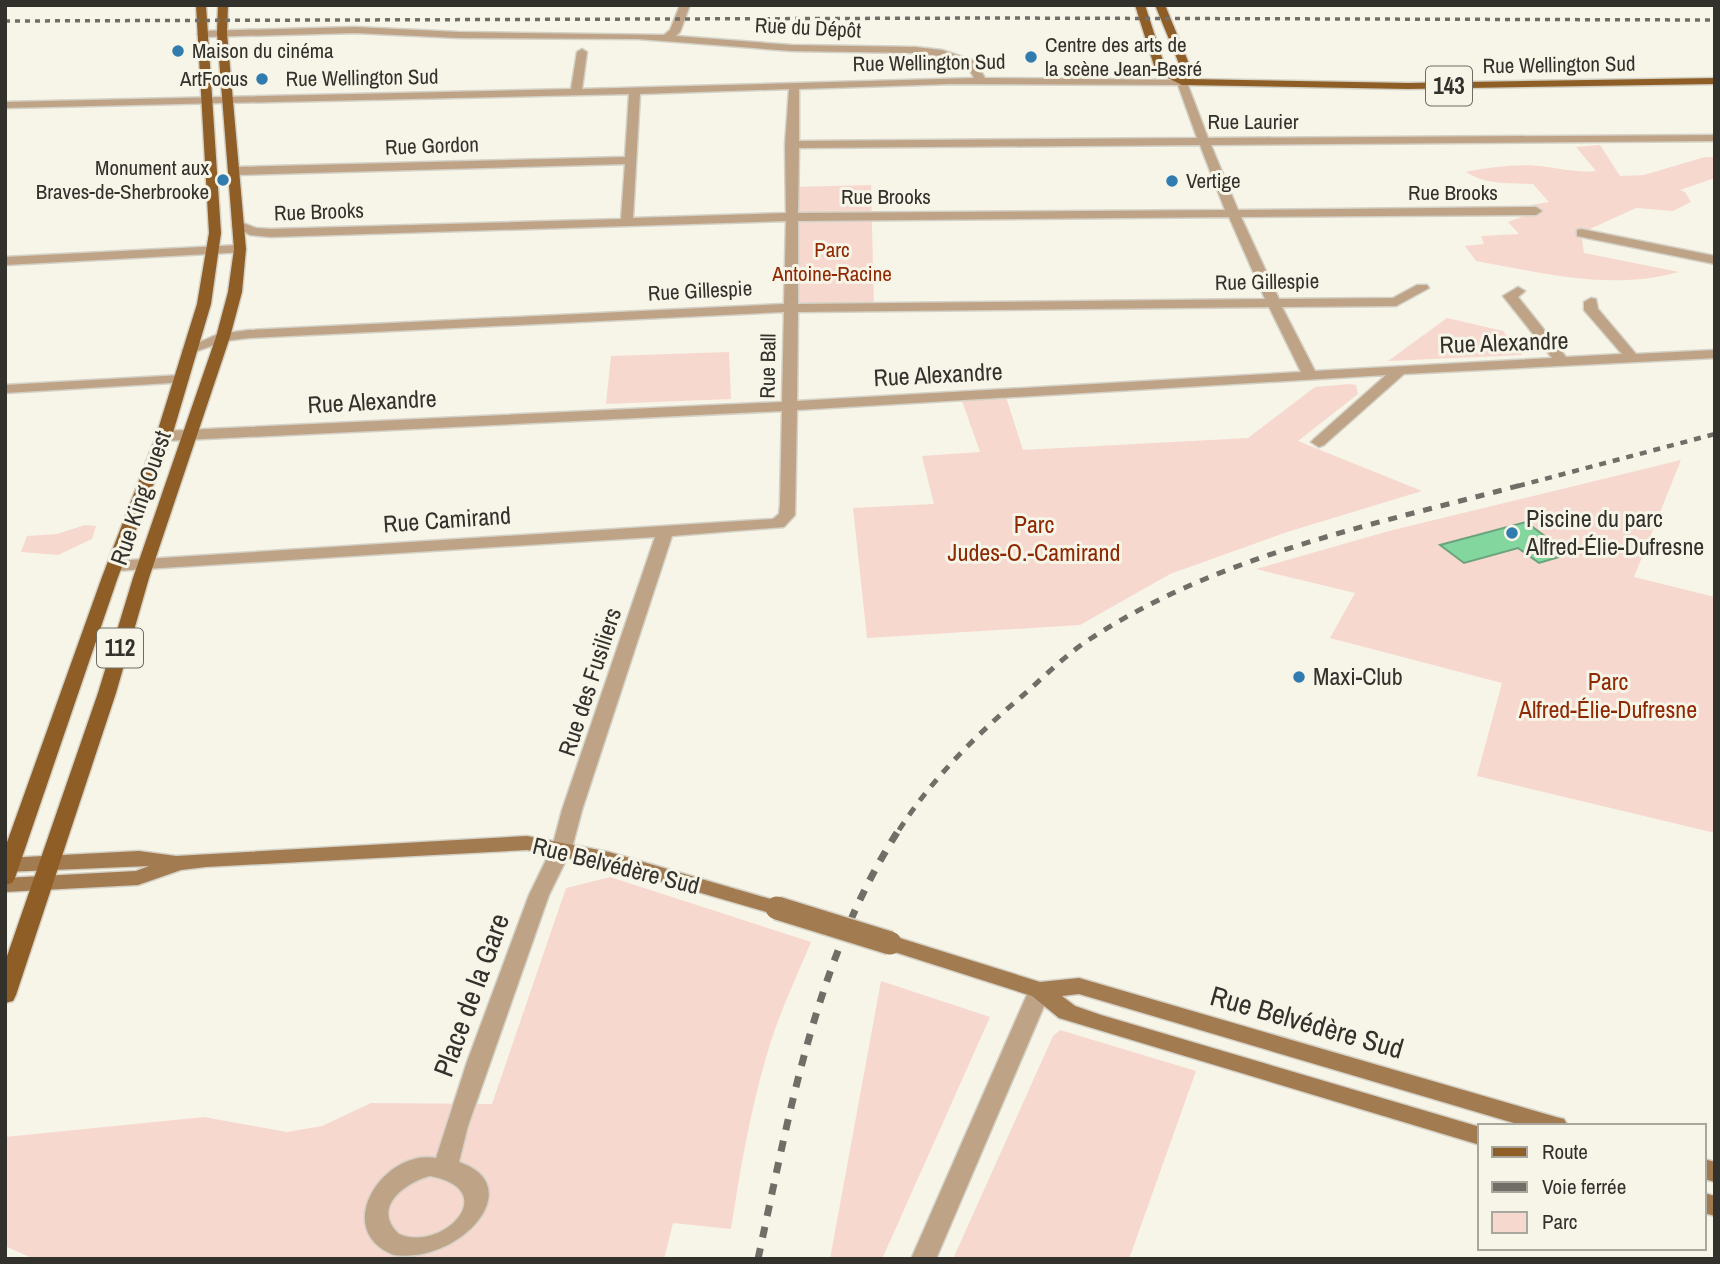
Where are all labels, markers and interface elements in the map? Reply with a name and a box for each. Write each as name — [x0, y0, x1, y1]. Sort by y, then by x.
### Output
street label: Rue du Dépôt — [754, 10, 862, 45]
place label: Centre des arts de la scène Jean-Besré — [1045, 30, 1202, 83]
place label: Maison du cinéma — [192, 36, 334, 65]
marker: Maison du cinéma — [170, 43, 186, 59]
street label: Rue Wellington Sud — [852, 47, 1006, 78]
marker: Centre des arts de la scène Jean-Besré — [1023, 49, 1039, 65]
street label: Rue Wellington Sud — [1482, 49, 1636, 80]
street label: Rue Wellington Sud — [285, 62, 439, 93]
place label: ArtFocus — [179, 64, 248, 93]
road number: 143 — [1426, 66, 1472, 106]
marker: ArtFocus — [254, 71, 270, 87]
street label: Rue Laurier — [1208, 107, 1299, 136]
street label: Rue Gordon — [385, 129, 479, 162]
place label: Monument aux Braves-de-Sherbrooke — [36, 153, 209, 206]
place label: Vertige — [1186, 166, 1241, 195]
marker: Monument aux Braves-de-Sherbrooke — [215, 172, 231, 188]
marker: Vertige — [1164, 173, 1180, 189]
street label: Rue Brooks — [1408, 178, 1498, 207]
street label: Rue Brooks — [841, 182, 931, 211]
street label: Rue Brooks — [274, 195, 364, 228]
park label: Parc Antoine-Racine — [771, 235, 892, 288]
street label: Rue Gillespie — [1215, 266, 1319, 297]
street label: Rue Gillespie — [647, 273, 753, 308]
street label: Rue Alexandre — [1439, 324, 1569, 360]
street label: Rue Ball — [752, 333, 783, 399]
street label: Rue Alexandre — [873, 355, 1003, 393]
street label: Rue Alexandre — [307, 382, 437, 420]
street label: Rue King Ouest — [102, 426, 178, 569]
street label: Rue Camirand — [382, 499, 512, 539]
place label: Piscine du parc Alfred-Élie-Dufresne — [1525, 502, 1704, 562]
park label: Parc Judes-O.-Camirand — [948, 508, 1120, 568]
marker: Piscine du parc Alfred-Élie-Dufresne — [1504, 525, 1520, 541]
street label: Rue des Fusiliers — [550, 603, 628, 760]
road number: 112 — [97, 628, 143, 668]
place label: Maxi-Club — [1313, 660, 1403, 692]
park label: Parc Alfred-Élie-Dufresne — [1518, 665, 1697, 725]
marker: Maxi-Club — [1291, 669, 1307, 685]
street label: Rue Belvédère Sud — [530, 829, 703, 901]
street label: Place de la Gare — [424, 908, 518, 1082]
street label: Rue Belvédère Sud — [1206, 976, 1408, 1068]
legend — [1478, 1124, 1706, 1250]
text: Route — [1542, 1137, 1588, 1166]
text: Voie ferrée — [1542, 1172, 1626, 1201]
text: Parc — [1542, 1207, 1577, 1236]

